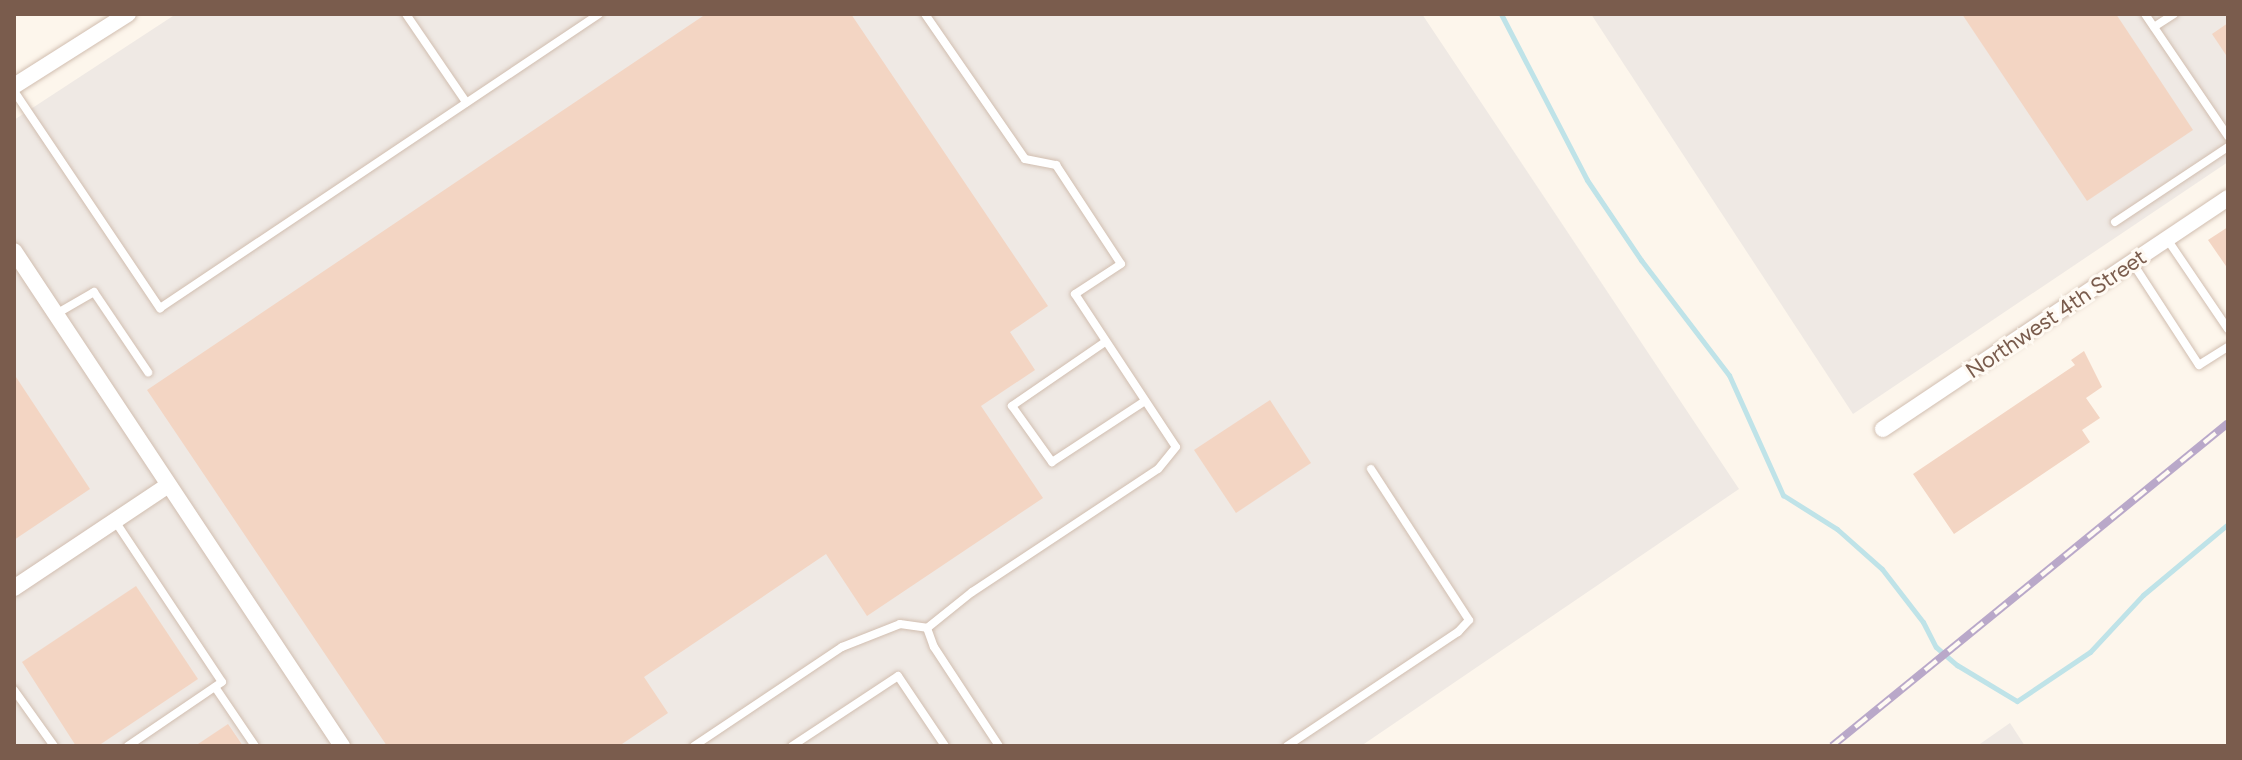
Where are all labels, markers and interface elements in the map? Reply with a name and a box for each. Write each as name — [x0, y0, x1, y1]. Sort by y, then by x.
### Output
street label: Northwest 4th Street — [1961, 244, 2151, 384]

